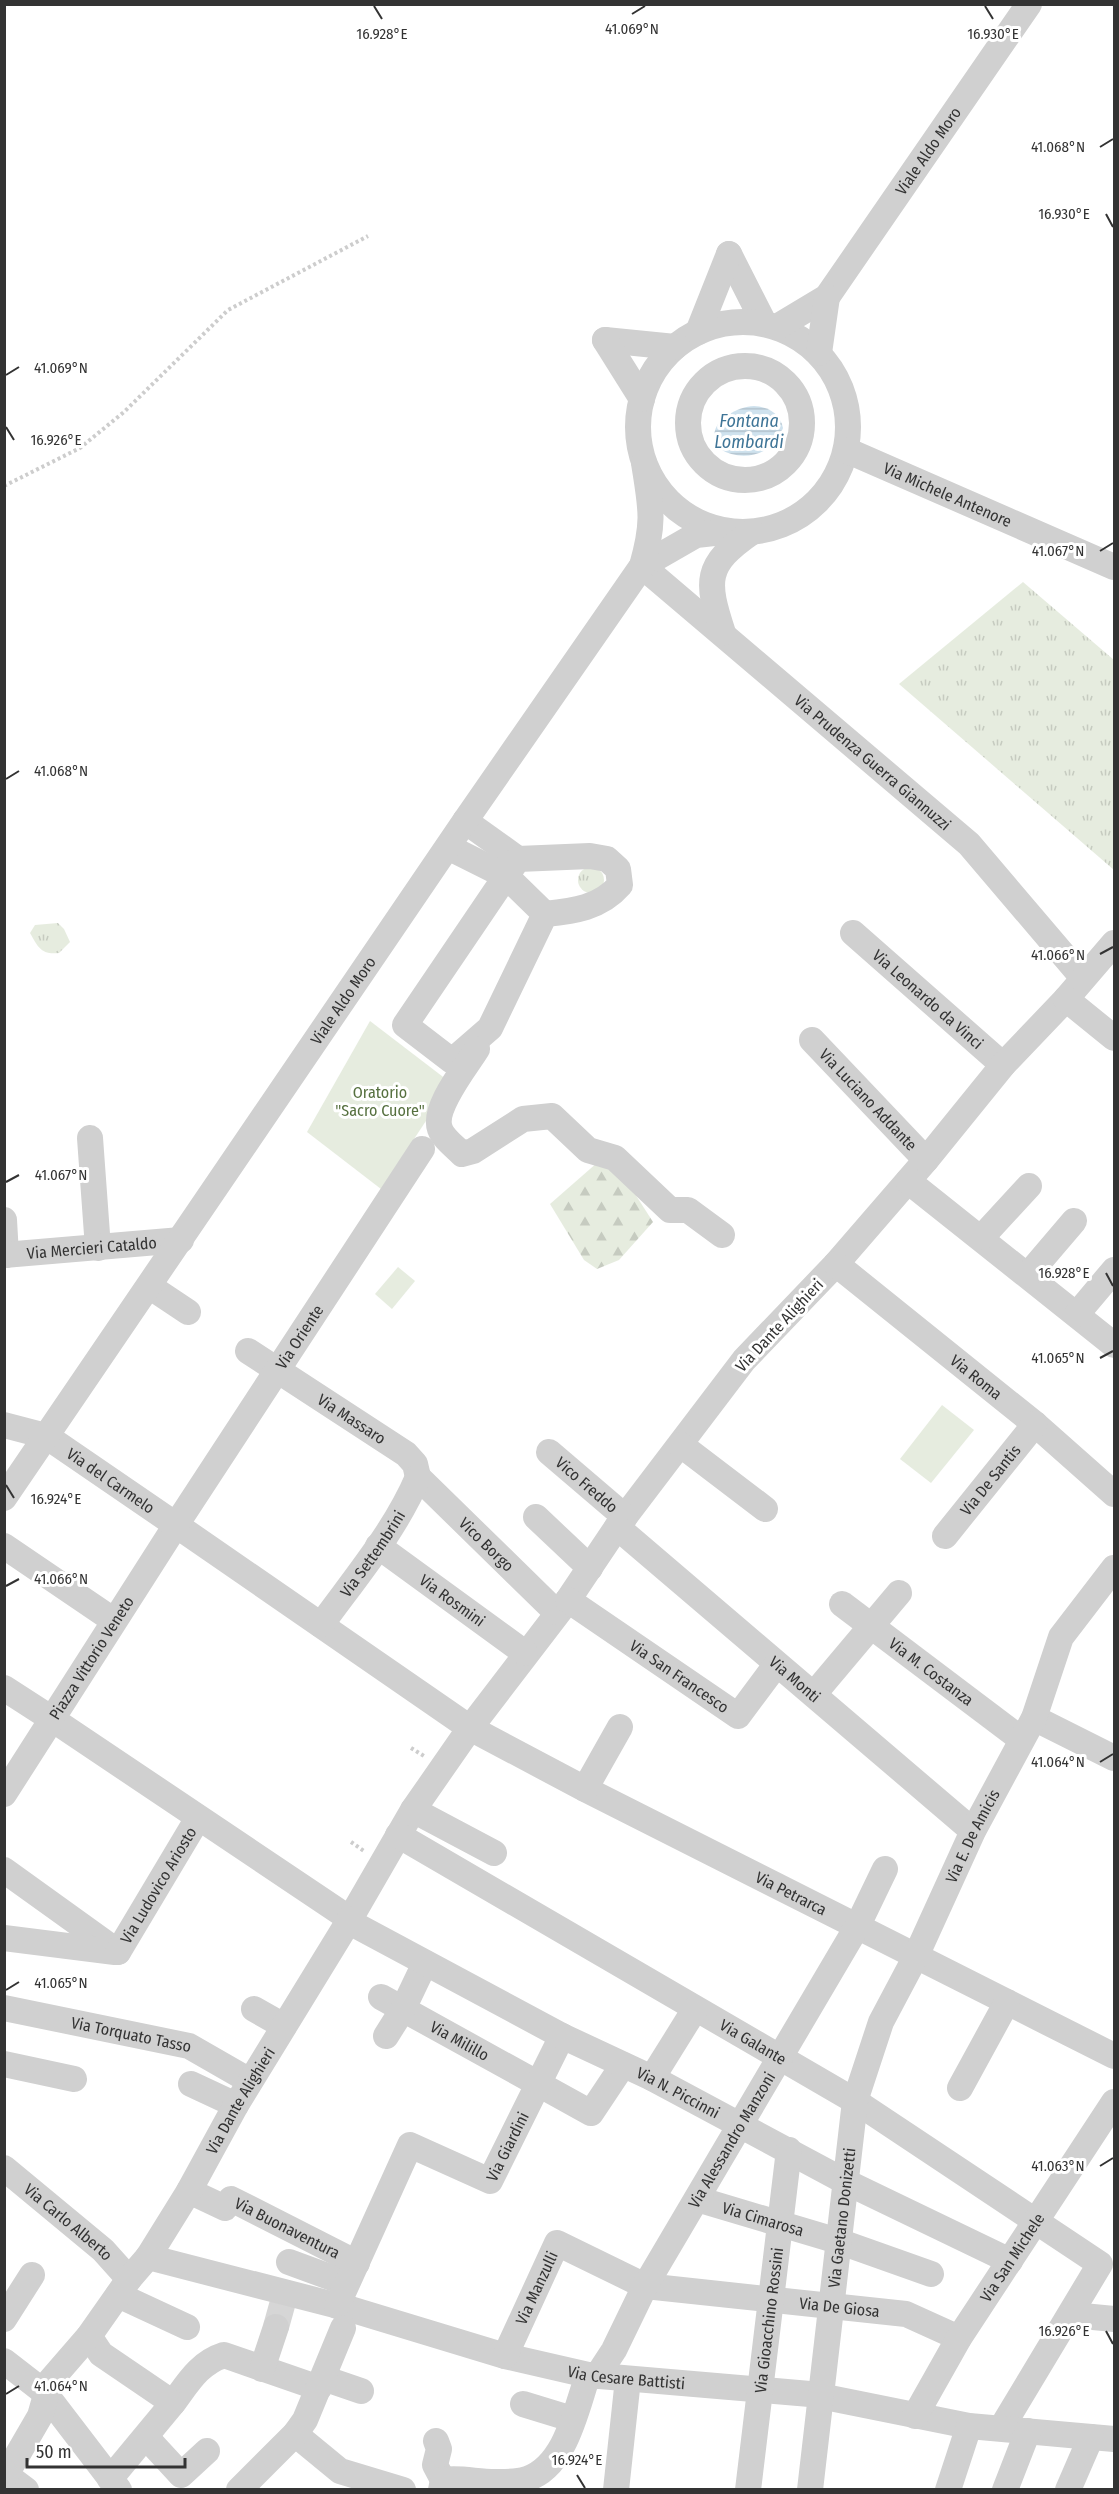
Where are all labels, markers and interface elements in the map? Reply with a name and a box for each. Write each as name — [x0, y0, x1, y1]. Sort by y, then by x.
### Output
text: 41.069°N — [605, 20, 659, 38]
text: 16.928°E — [356, 25, 408, 43]
text: 16.930°E — [967, 25, 1019, 43]
street label: Viale Aldo Moro — [891, 103, 965, 199]
text: 41.068°N — [1031, 138, 1085, 156]
text: 16.930°E — [1038, 205, 1090, 223]
text: 41.069°N — [34, 359, 88, 377]
water label: Fontana Lombardi — [714, 410, 784, 453]
text: 16.926°E — [30, 431, 82, 449]
street label: Via Michele Antenore — [881, 459, 1015, 531]
text: 41.067°N — [1032, 542, 1084, 560]
street label: Via Prudenza Guerra Giannuzzi — [790, 691, 955, 834]
text: 41.068°N — [34, 762, 88, 780]
street label: Via Leonardo da Vinci — [869, 946, 987, 1053]
text: 41.066°N — [1031, 946, 1085, 964]
street label: Viale Aldo Moro — [307, 953, 380, 1048]
street label: Via Luciano Addante — [815, 1045, 921, 1155]
park label: Oratorio "Sacro Cuore" — [335, 1083, 425, 1120]
text: 41.067°N — [35, 1166, 87, 1184]
street label: Via Mercieri Cataldo — [26, 1233, 157, 1263]
text: 16.928°E — [1038, 1264, 1090, 1282]
street label: Via Dante Alighieri — [731, 1275, 827, 1376]
street label: Via Oriente — [272, 1301, 328, 1373]
text: 41.065°N — [1031, 1349, 1085, 1367]
street label: Via Roma — [946, 1351, 1006, 1404]
street label: Via Massaro — [314, 1390, 389, 1448]
street label: Via De Santis — [956, 1441, 1025, 1519]
street label: Via del Carmelo — [63, 1444, 158, 1518]
street label: Vico Freddo — [552, 1453, 622, 1517]
text: 16.924°E — [31, 1490, 81, 1508]
street label: Via Settembrini — [336, 1507, 409, 1601]
street label: Vico Borgo — [455, 1514, 518, 1575]
text: 41.066°N — [34, 1570, 88, 1588]
street label: Via Rosmini — [416, 1570, 489, 1631]
street label: Piazza Vittorio Veneto — [45, 1593, 138, 1723]
street label: Via M. Costanza — [885, 1634, 977, 1710]
street label: Via San Francesco — [626, 1636, 732, 1717]
street label: Via Monti — [765, 1652, 824, 1706]
text: 41.064°N — [1031, 1753, 1085, 1771]
street label: Via E. De Amicis — [942, 1786, 1004, 1886]
street label: Via Ludovico Ariosto — [116, 1823, 201, 1947]
street label: Via Petrarca — [752, 1868, 830, 1920]
text: 41.065°N — [34, 1974, 88, 1992]
street label: Via Torquato Tasso — [69, 2013, 193, 2056]
street label: Via Galante — [716, 2015, 790, 2069]
street label: Via Milillo — [427, 2017, 492, 2065]
street label: Via Dante Alighieri — [202, 2044, 279, 2157]
street label: Via N. Piccinni — [633, 2063, 723, 2123]
street label: Via Alessandro Manzoni — [684, 2069, 779, 2211]
street label: Via Giardini — [482, 2109, 533, 2185]
street label: Via Gaetano Donizetti — [824, 2147, 860, 2289]
text: 41.063°N — [1031, 2157, 1085, 2175]
street label: Via Carlo Alberto — [20, 2180, 117, 2264]
street label: Via Buonaventura — [232, 2194, 343, 2263]
street label: Via Cimarosa — [720, 2198, 806, 2240]
street label: Via San Michele — [976, 2210, 1048, 2306]
street label: Via Gioacchino Rossini — [751, 2246, 787, 2394]
street label: Via Manzulli — [512, 2248, 562, 2328]
street label: Via De Giosa — [798, 2294, 881, 2321]
text: 16.926°E — [1038, 2322, 1090, 2340]
street label: Via Cesare Battisti — [566, 2362, 686, 2393]
text: 41.064°N — [34, 2377, 88, 2395]
scale bar — [27, 2431, 184, 2469]
text: 50 m — [36, 2441, 72, 2463]
text: 16.924°E — [552, 2451, 602, 2469]

